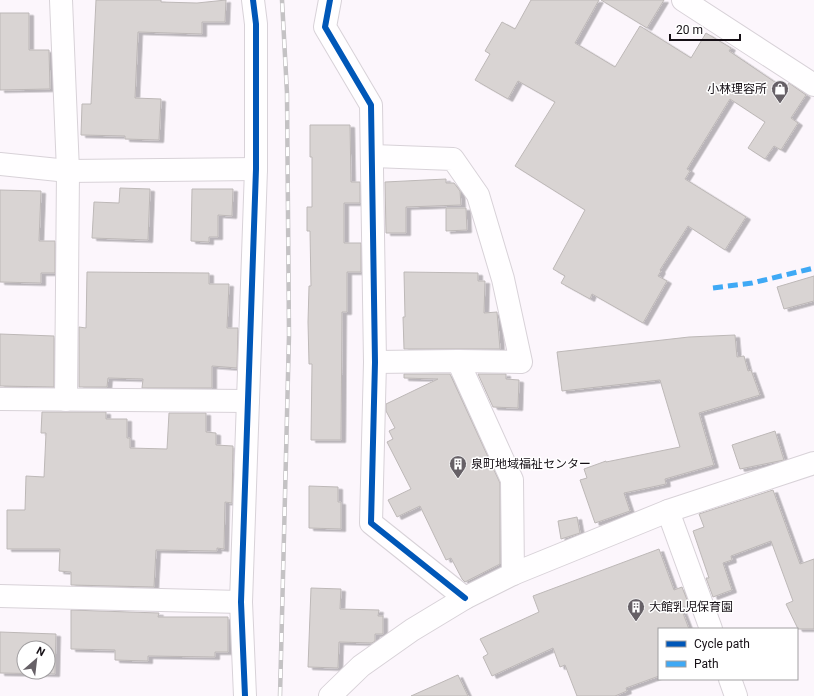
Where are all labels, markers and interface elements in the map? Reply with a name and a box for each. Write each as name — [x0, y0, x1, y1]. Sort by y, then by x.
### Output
scale bar — [670, 16, 740, 42]
text: 20 m — [676, 23, 703, 37]
shop icon: 小林理容所 — [770, 79, 790, 104]
place label: 小林理容所 — [707, 82, 767, 96]
building icon: 泉町地域福祉センター — [448, 454, 468, 479]
place label: 泉町地域福祉センター — [471, 457, 591, 471]
building icon: 大館乳児保育園 — [626, 597, 646, 622]
place label: 大館乳児保育園 — [649, 600, 733, 614]
legend — [658, 628, 798, 680]
text: Cycle path — [694, 637, 750, 651]
north arrow — [16, 640, 56, 680]
text: N — [34, 644, 47, 659]
text: Path — [694, 657, 719, 671]

